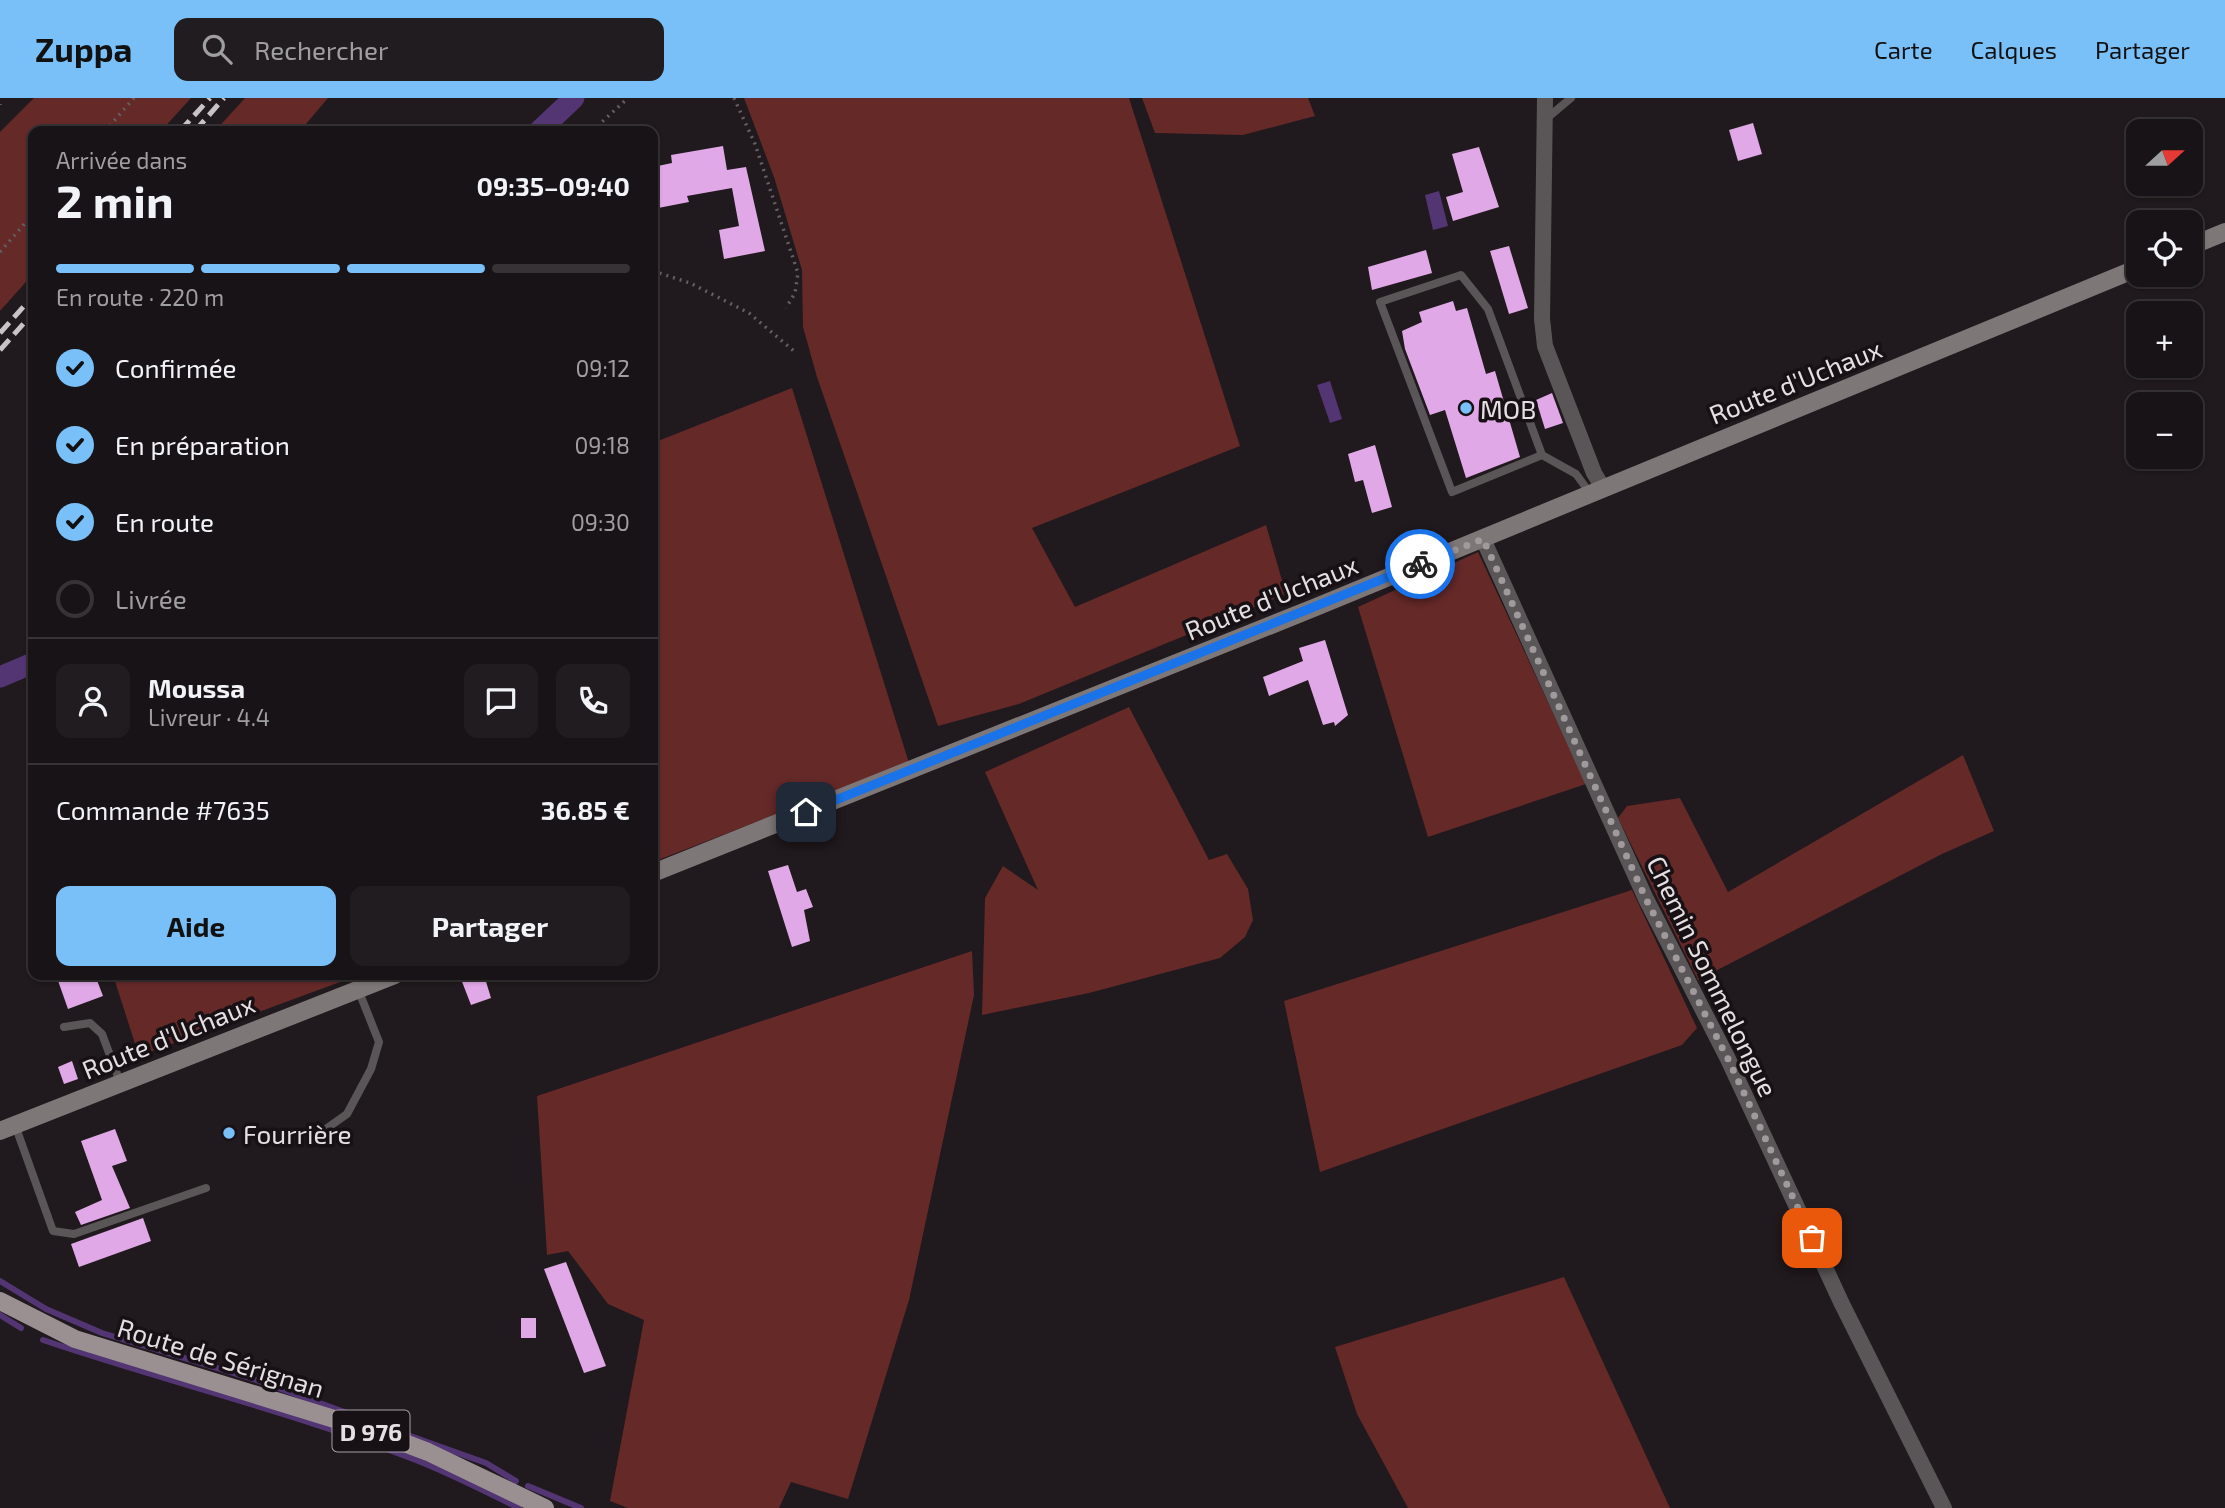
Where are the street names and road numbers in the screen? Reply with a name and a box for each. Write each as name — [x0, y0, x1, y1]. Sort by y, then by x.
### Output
street label: Route d'Uchaux — [1704, 332, 1886, 430]
street label: Route d'Uchaux — [1180, 548, 1362, 646]
street label: Chemin Sommelongue — [1641, 851, 1785, 1101]
street label: Route d'Uchaux — [77, 987, 259, 1085]
street label: Route de Sérignan — [114, 1311, 328, 1403]
road number: D 976 — [332, 1410, 410, 1451]

